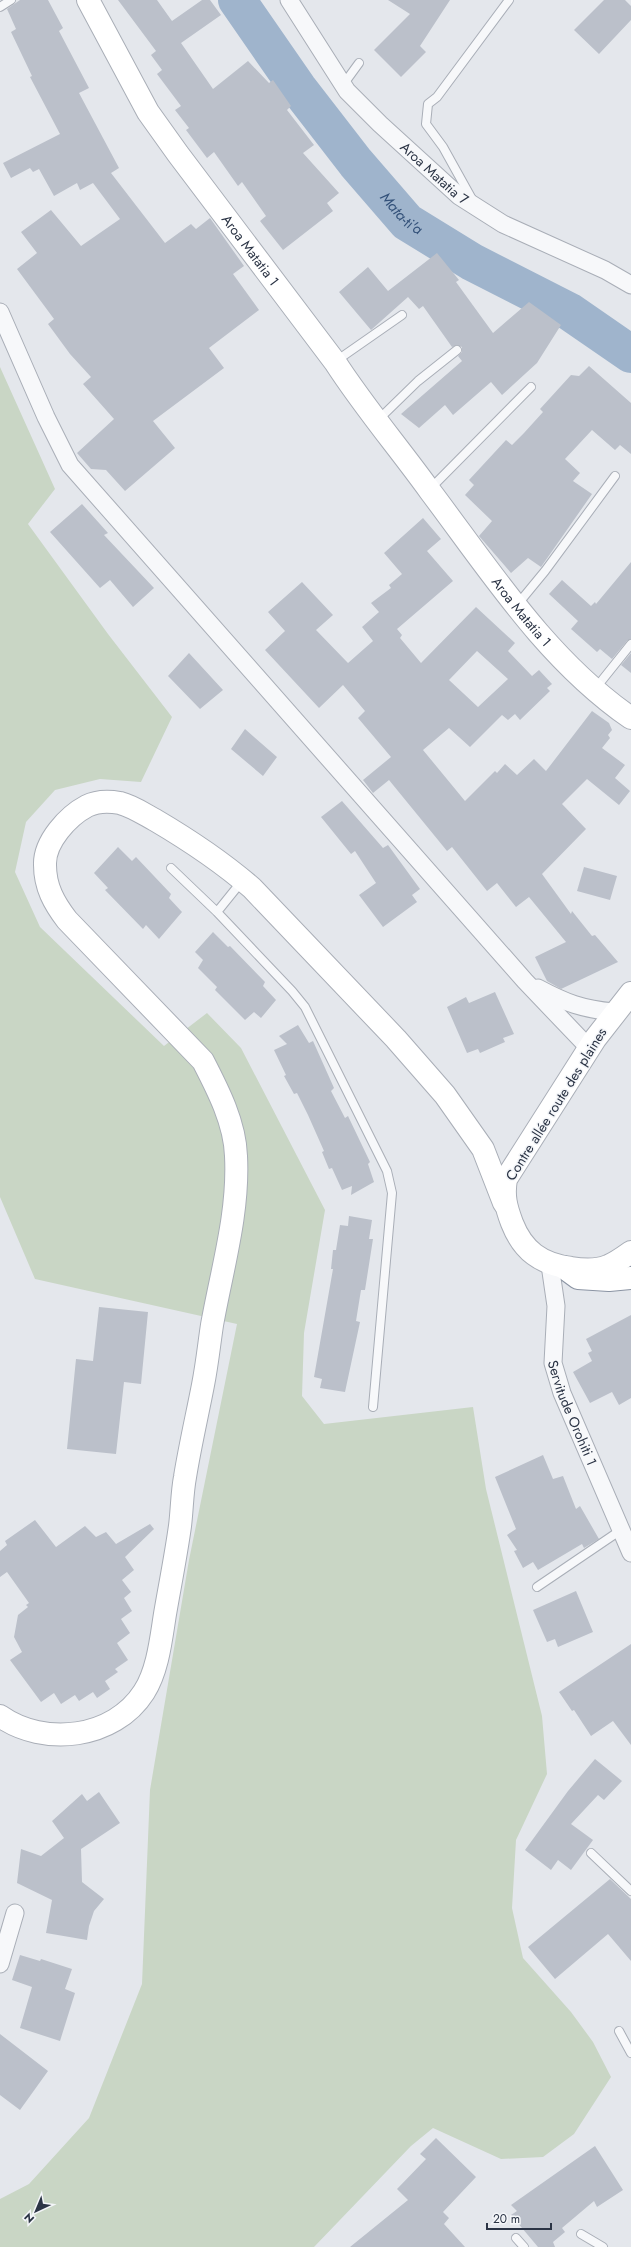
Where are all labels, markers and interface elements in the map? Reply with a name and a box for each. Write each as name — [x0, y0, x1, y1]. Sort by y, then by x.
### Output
street label: Aroa Matatia 7 — [396, 137, 473, 210]
water label: Mata-ti'a — [375, 187, 428, 241]
street label: Aroa Matatia 1 — [217, 210, 284, 290]
street label: Aroa Matatia 1 — [487, 573, 556, 651]
street label: Contre allée route des plaines — [501, 1023, 612, 1184]
street label: Servitude Orohiti 1 — [543, 1358, 602, 1469]
north arrow — [16, 2191, 56, 2231]
scale bar — [487, 2205, 551, 2231]
text: N — [20, 2209, 38, 2227]
text: 20 m — [493, 2210, 520, 2228]

